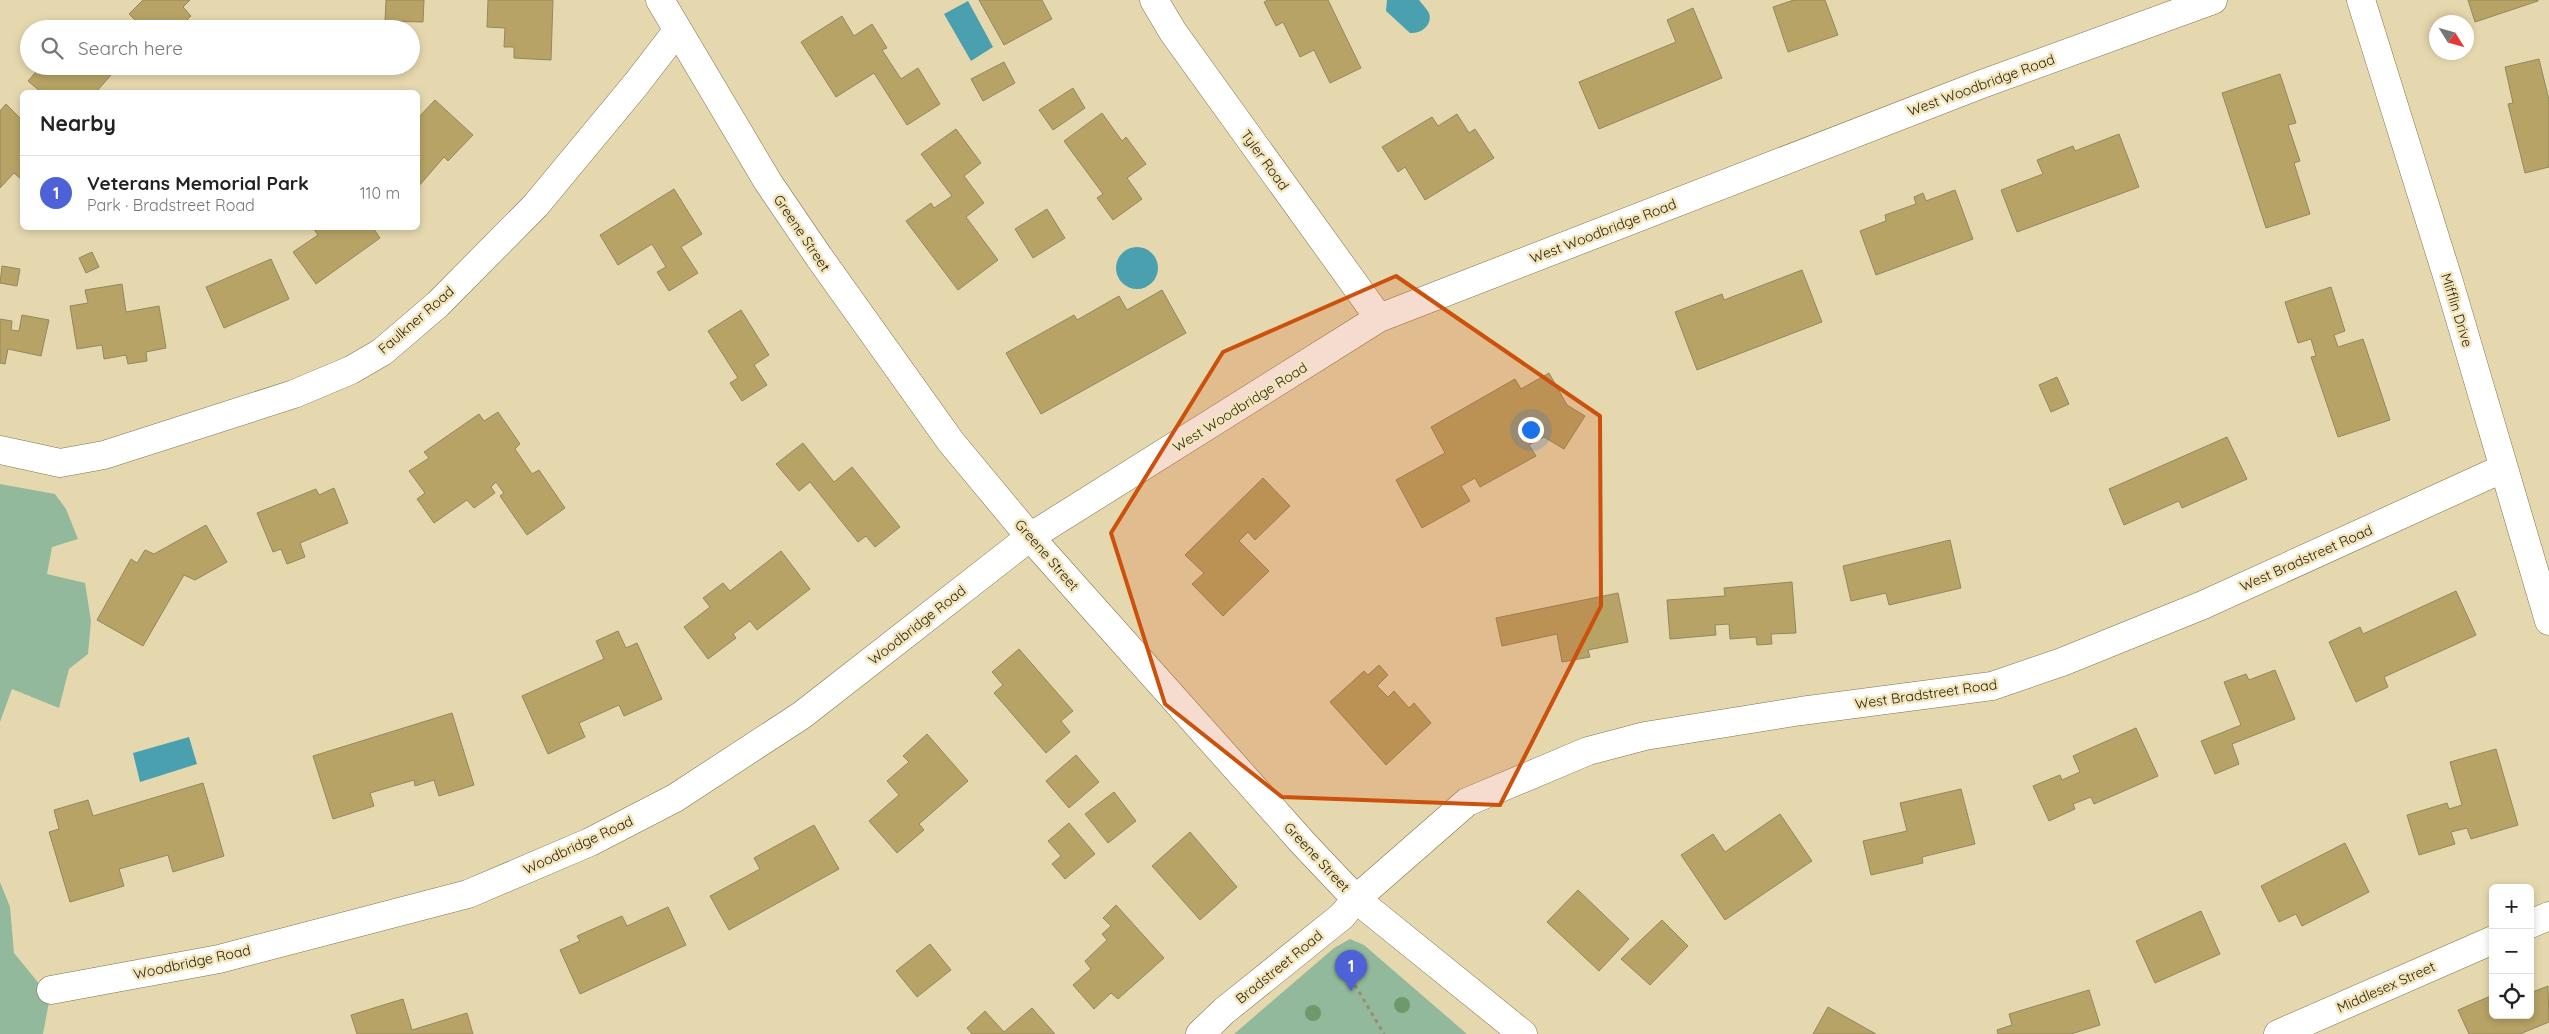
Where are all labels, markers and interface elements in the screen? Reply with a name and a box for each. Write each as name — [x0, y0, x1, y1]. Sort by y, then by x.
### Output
north arrow — [2429, 15, 2474, 60]
search box — [20, 20, 420, 75]
icon: search — [38, 34, 66, 62]
text: Search here — [78, 36, 183, 60]
street label: West Woodbridge Road — [1905, 50, 2057, 120]
text: Nearby — [40, 110, 116, 136]
street label: Tyler Road — [1237, 126, 1293, 194]
text: Veterans Memorial Park — [87, 171, 309, 195]
text: 1 — [53, 183, 59, 203]
text: 110 m — [360, 183, 400, 203]
street label: Greene Street — [770, 191, 834, 275]
text: Park · Bradstreet Road — [87, 195, 255, 215]
street label: West Woodbridge Road — [1527, 195, 1679, 267]
street label: Mifflin Drive — [2437, 271, 2477, 349]
street label: Faulkner Road — [374, 282, 458, 358]
street label: West Woodbridge Road — [1169, 358, 1311, 456]
your location — [1518, 417, 1544, 443]
street label: Greene Street — [1011, 516, 1083, 595]
street label: West Bradstreet Road — [2237, 521, 2375, 595]
street label: Woodbridge Road — [865, 581, 969, 669]
street label: West Bradstreet Road — [1854, 675, 1998, 713]
street label: Woodbridge Road — [520, 812, 636, 878]
street label: Greene Street — [1280, 818, 1354, 896]
map controls — [2489, 884, 2534, 1019]
button: + — [2489, 884, 2534, 929]
street label: Bradstreet Road — [1232, 926, 1326, 1008]
button: − — [2489, 929, 2534, 974]
street label: Woodbridge Road — [132, 941, 252, 983]
pin: 1 — [1335, 950, 1367, 991]
street label: Middlesex Street — [2334, 957, 2438, 1017]
button: locate — [2489, 974, 2534, 1019]

